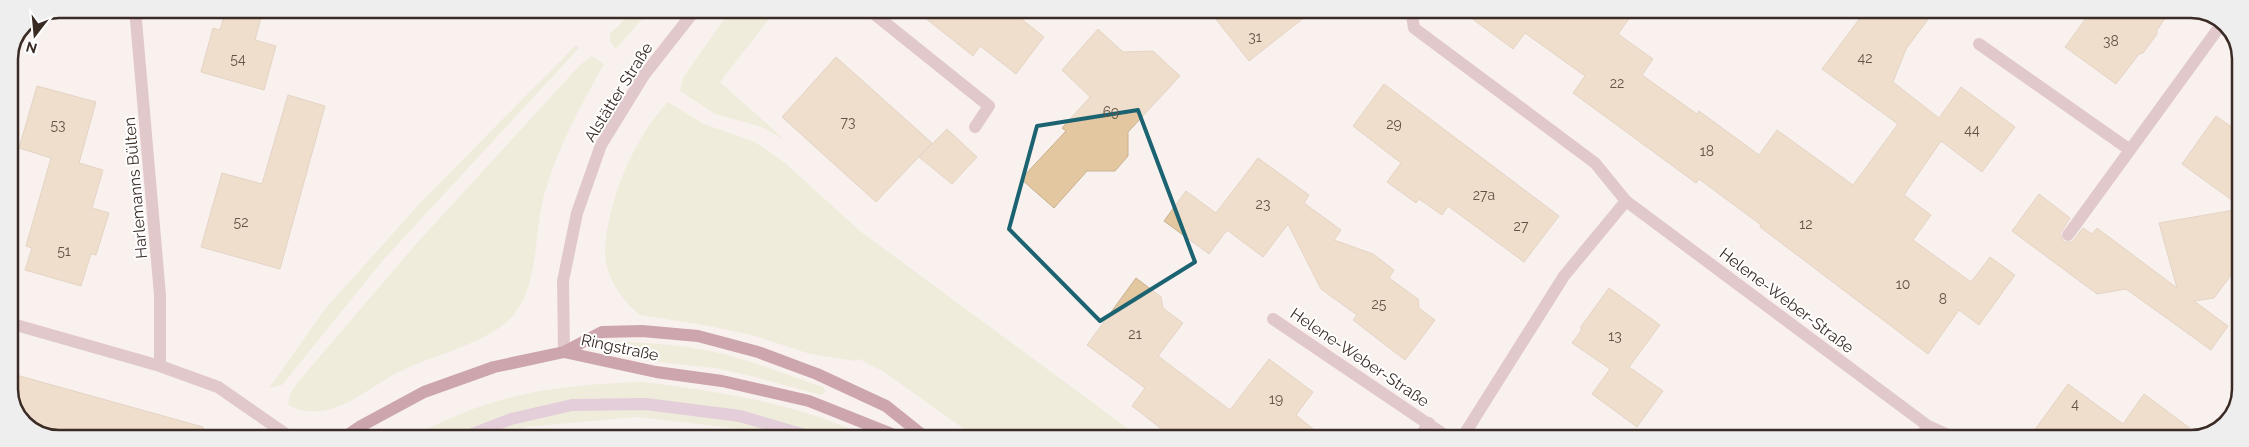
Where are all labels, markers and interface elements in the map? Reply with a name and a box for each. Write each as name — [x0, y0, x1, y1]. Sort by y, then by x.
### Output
north arrow — [10, 10, 60, 60]
house number: 31 — [1248, 29, 1262, 45]
house number: 38 — [2103, 33, 2119, 49]
text: N — [24, 38, 39, 57]
street label: Alstätter Straße — [580, 39, 657, 145]
house number: 42 — [1858, 50, 1872, 66]
house number: 54 — [230, 51, 246, 67]
house number: 22 — [1610, 75, 1624, 91]
house number: 69 — [1103, 104, 1119, 120]
house number: 73 — [841, 114, 855, 130]
street label: Harlemanns Bülten — [120, 116, 151, 260]
house number: 29 — [1386, 116, 1402, 132]
house number: 53 — [50, 117, 66, 133]
house number: 44 — [1964, 122, 1980, 138]
house number: 18 — [1700, 143, 1714, 159]
house number: 27a — [1473, 187, 1495, 203]
house number: 23 — [1256, 196, 1270, 212]
house number: 52 — [234, 214, 248, 230]
house number: 12 — [1799, 216, 1813, 232]
house number: 27 — [1514, 218, 1529, 234]
house number: 51 — [57, 243, 71, 259]
street label: Helene-Weber-Straße — [1716, 244, 1858, 357]
house number: 10 — [1896, 276, 1910, 292]
house number: 8 — [1939, 291, 1947, 307]
house number: 25 — [1372, 296, 1387, 312]
street label: Helene-Weber-Straße — [1287, 304, 1433, 411]
house number: 21 — [1128, 326, 1142, 342]
house number: 13 — [1608, 328, 1622, 344]
street label: Ringstraße — [579, 330, 660, 365]
house number: 19 — [1269, 391, 1283, 407]
house number: 4 — [2071, 396, 2079, 412]

